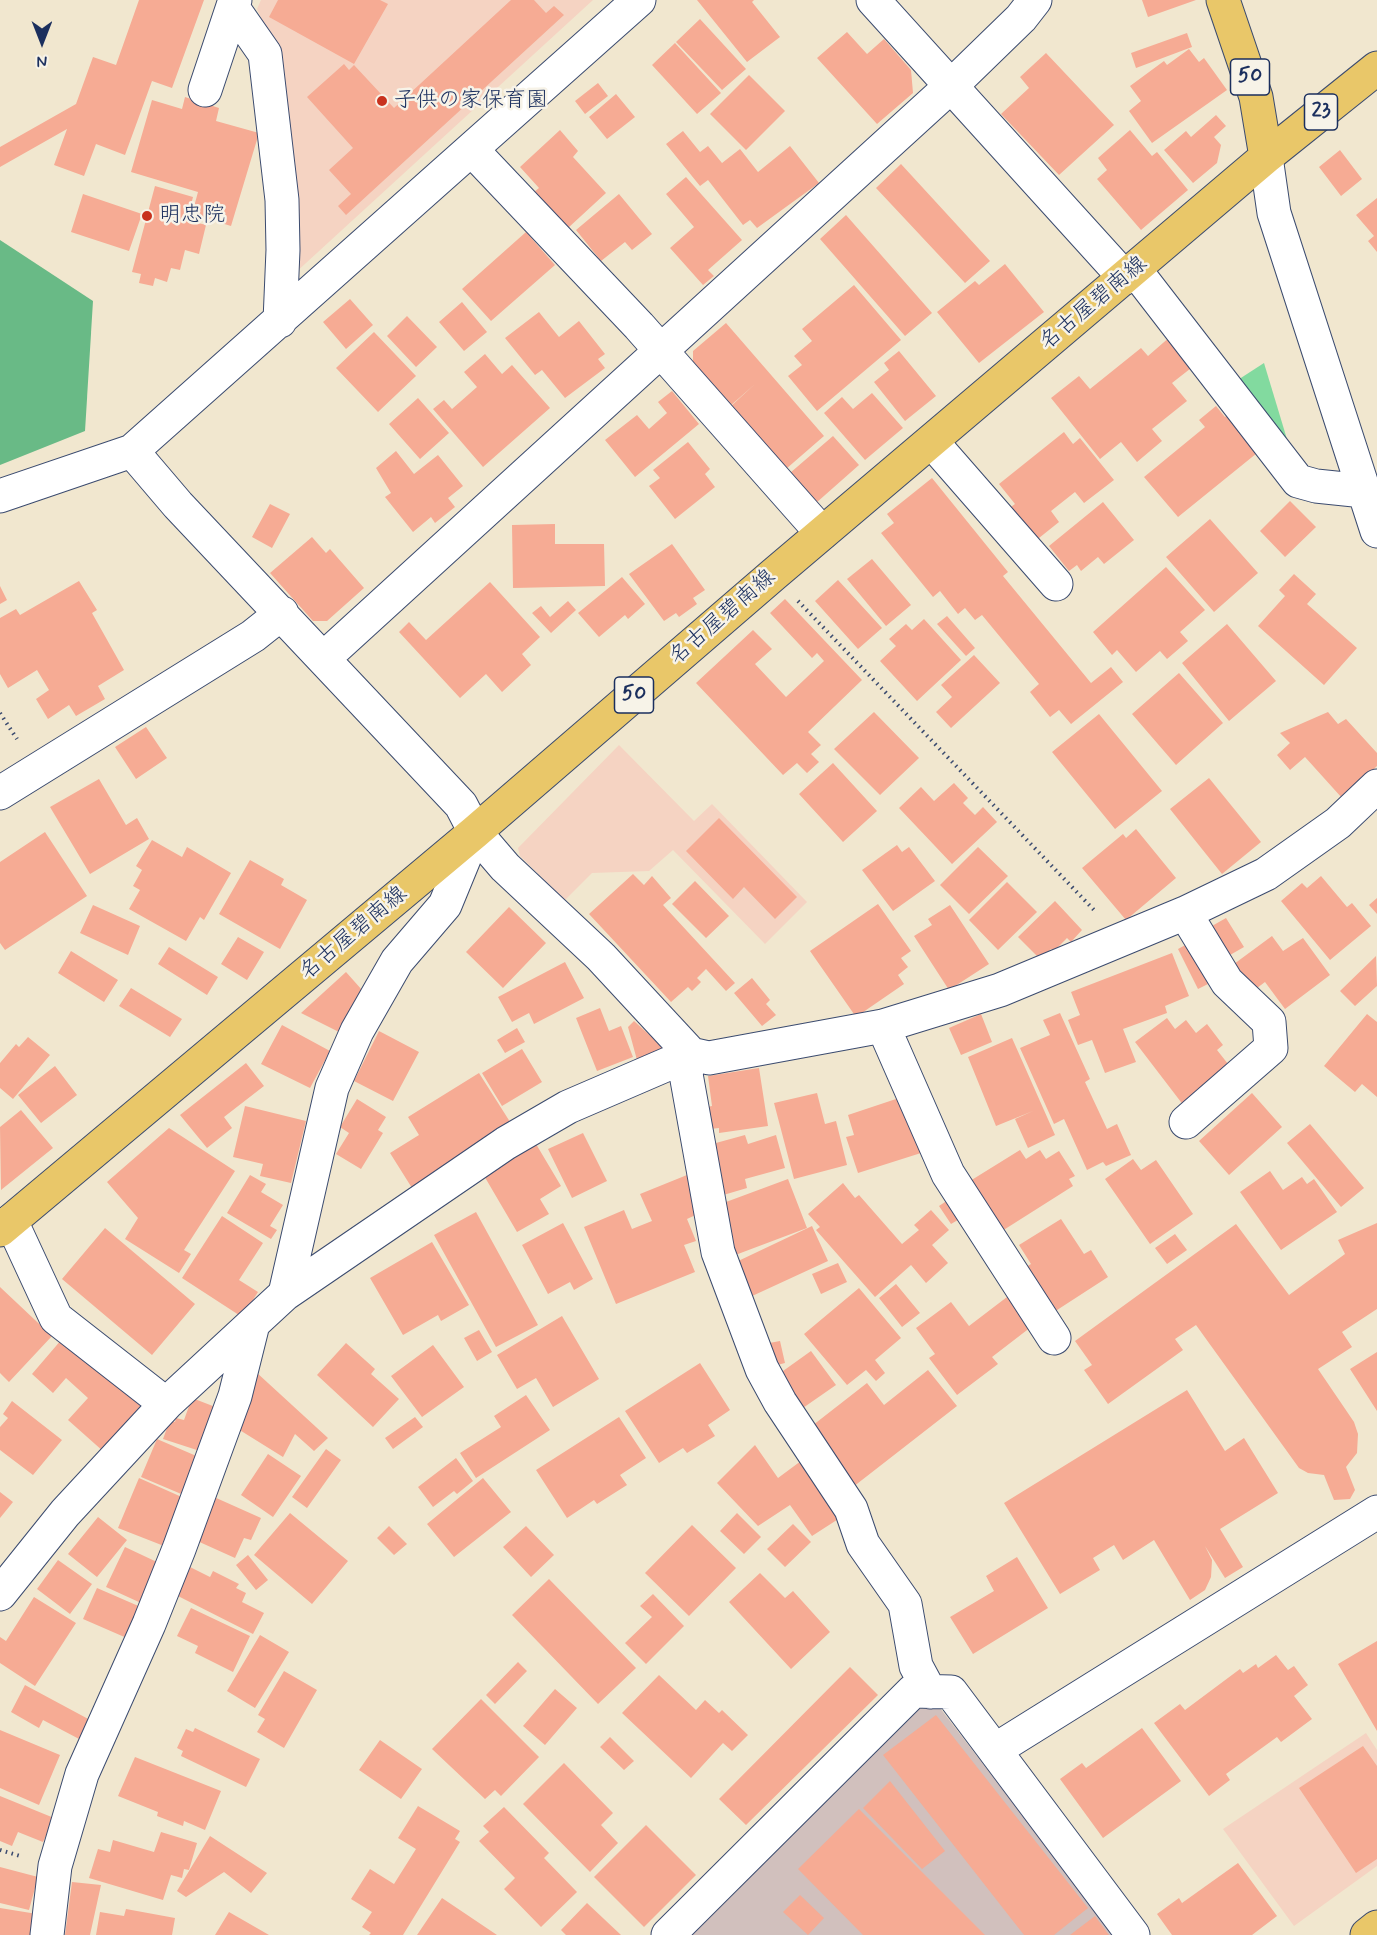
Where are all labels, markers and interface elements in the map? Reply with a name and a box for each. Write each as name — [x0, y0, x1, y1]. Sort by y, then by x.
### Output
north arrow — [12, 12, 72, 72]
text: N — [37, 50, 47, 71]
road number: 50 — [1230, 59, 1270, 95]
place label: 子供の家保育園 — [394, 88, 548, 114]
marker: 子供の家保育園 — [375, 94, 389, 108]
road number: 23 — [1304, 94, 1338, 130]
place label: 明忠院 — [159, 203, 225, 229]
marker: 明忠院 — [140, 209, 154, 223]
street label: 名古屋碧南線 — [1035, 251, 1153, 357]
street label: 名古屋碧南線 — [665, 565, 781, 671]
road number: 50 — [614, 677, 654, 713]
street label: 名古屋碧南線 — [295, 881, 413, 987]

